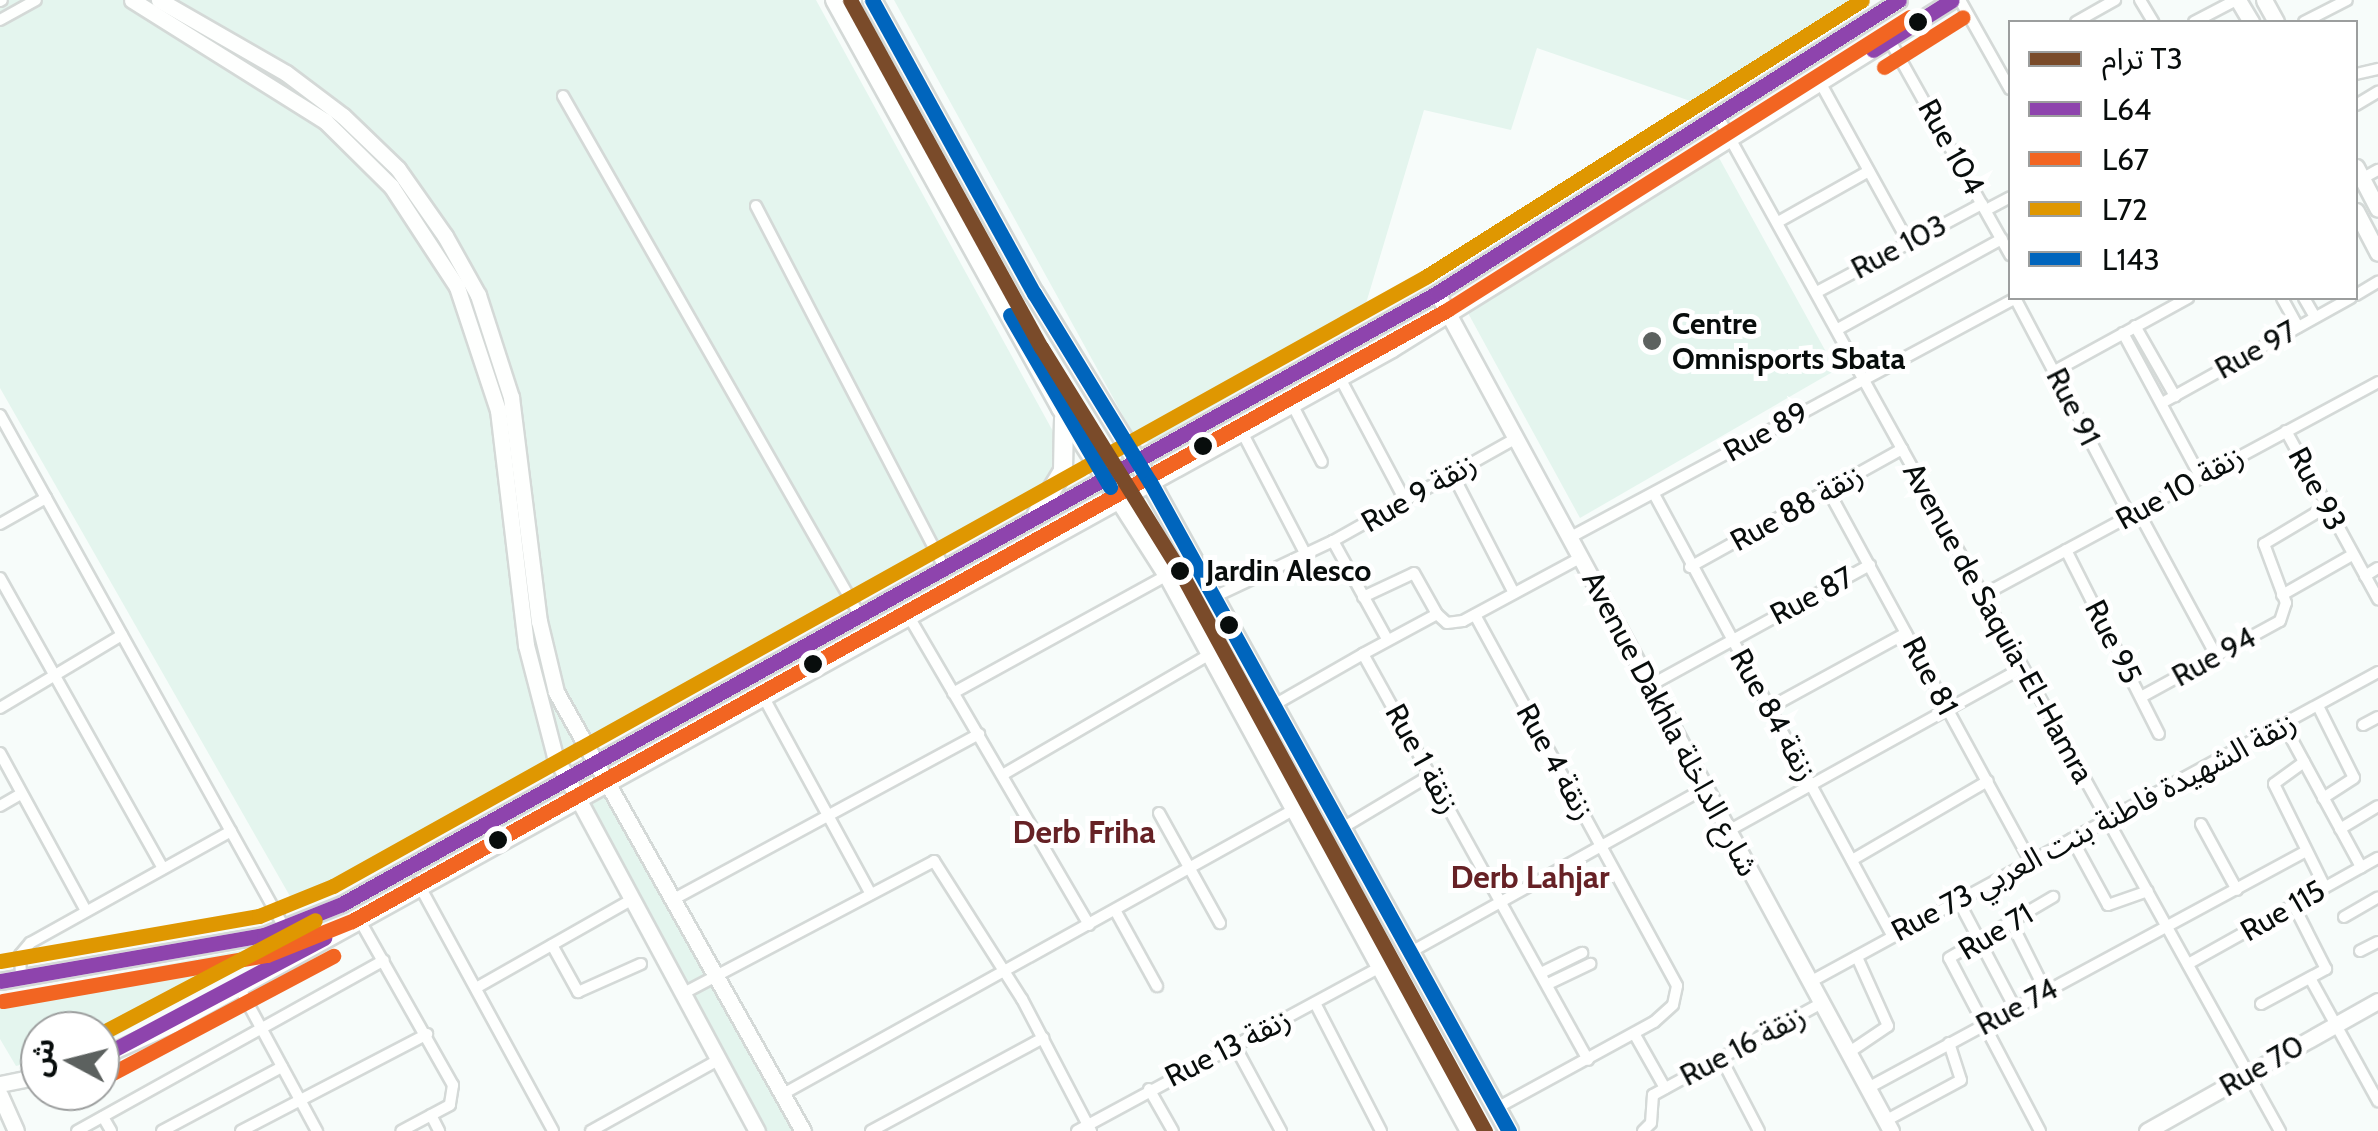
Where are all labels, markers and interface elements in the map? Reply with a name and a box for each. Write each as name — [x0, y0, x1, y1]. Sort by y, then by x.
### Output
unlabelled marker — [1908, 12, 1928, 32]
legend — [2008, 20, 2358, 300]
text: ترام T3 — [2102, 40, 2183, 77]
text: L64 — [2102, 91, 2151, 128]
street label: Rue 104 — [1910, 93, 1992, 201]
text: L67 — [2102, 141, 2149, 178]
text: L72 — [2102, 191, 2148, 228]
street label: Rue 103 — [1845, 207, 1953, 287]
text: L143 — [2102, 241, 2160, 278]
place label: Centre Omnisports Sbata — [1672, 306, 1905, 376]
street label: Rue 97 — [2209, 313, 2303, 387]
marker: Centre Omnisports Sbata — [1641, 330, 1663, 352]
street label: Rue 91 — [2038, 362, 2108, 452]
street label: Rue 89 — [1718, 394, 1814, 470]
unlabelled marker — [1193, 436, 1213, 456]
street label: Rue 10 زنقة — [2110, 438, 2250, 538]
street label: Rue 93 — [2280, 441, 2354, 537]
street label: Rue 9 زنقة — [1355, 446, 1483, 540]
street label: Rue 88 زنقة — [1724, 457, 1870, 559]
street label: Avenue de Saquia-El-Hamra — [1895, 457, 2101, 789]
place label: Jardin Alesco — [1206, 553, 1371, 589]
marker: Jardin Alesco — [1163, 554, 1197, 588]
street label: Rue 87 — [1764, 559, 1860, 633]
street label: Avenue Dakhla شارع الداخلة — [1574, 565, 1766, 883]
street label: Rue 95 — [2077, 594, 2149, 690]
unlabelled marker — [1219, 615, 1239, 635]
street label: Rue 94 — [2166, 619, 2262, 695]
street label: Rue 81 — [1895, 631, 1965, 721]
street label: Rue 84 زنقة — [1722, 643, 1824, 787]
unlabelled marker — [803, 654, 823, 674]
street label: Rue 1 زنقة — [1377, 698, 1467, 820]
street label: Rue 4 زنقة — [1508, 698, 1602, 826]
street label: Rue 73 زنقة الشهيدة فاطنة بنت العربي — [1885, 705, 2303, 949]
district label: Derb Friha — [1013, 813, 1155, 851]
unlabelled marker — [488, 830, 508, 850]
district label: Derb Lahjar — [1450, 858, 1610, 896]
street label: Rue 115 — [2234, 873, 2332, 949]
street label: Rue 71 — [1952, 896, 2040, 968]
street label: Rue 74 — [1970, 971, 2064, 1043]
street label: Rue 16 زنقة — [1674, 998, 1812, 1094]
street label: Rue 13 زنقة — [1159, 1001, 1297, 1095]
north arrow — [20, 1011, 120, 1111]
street label: Rue 70 — [2213, 1028, 2311, 1104]
text: ش — [23, 1036, 61, 1079]

